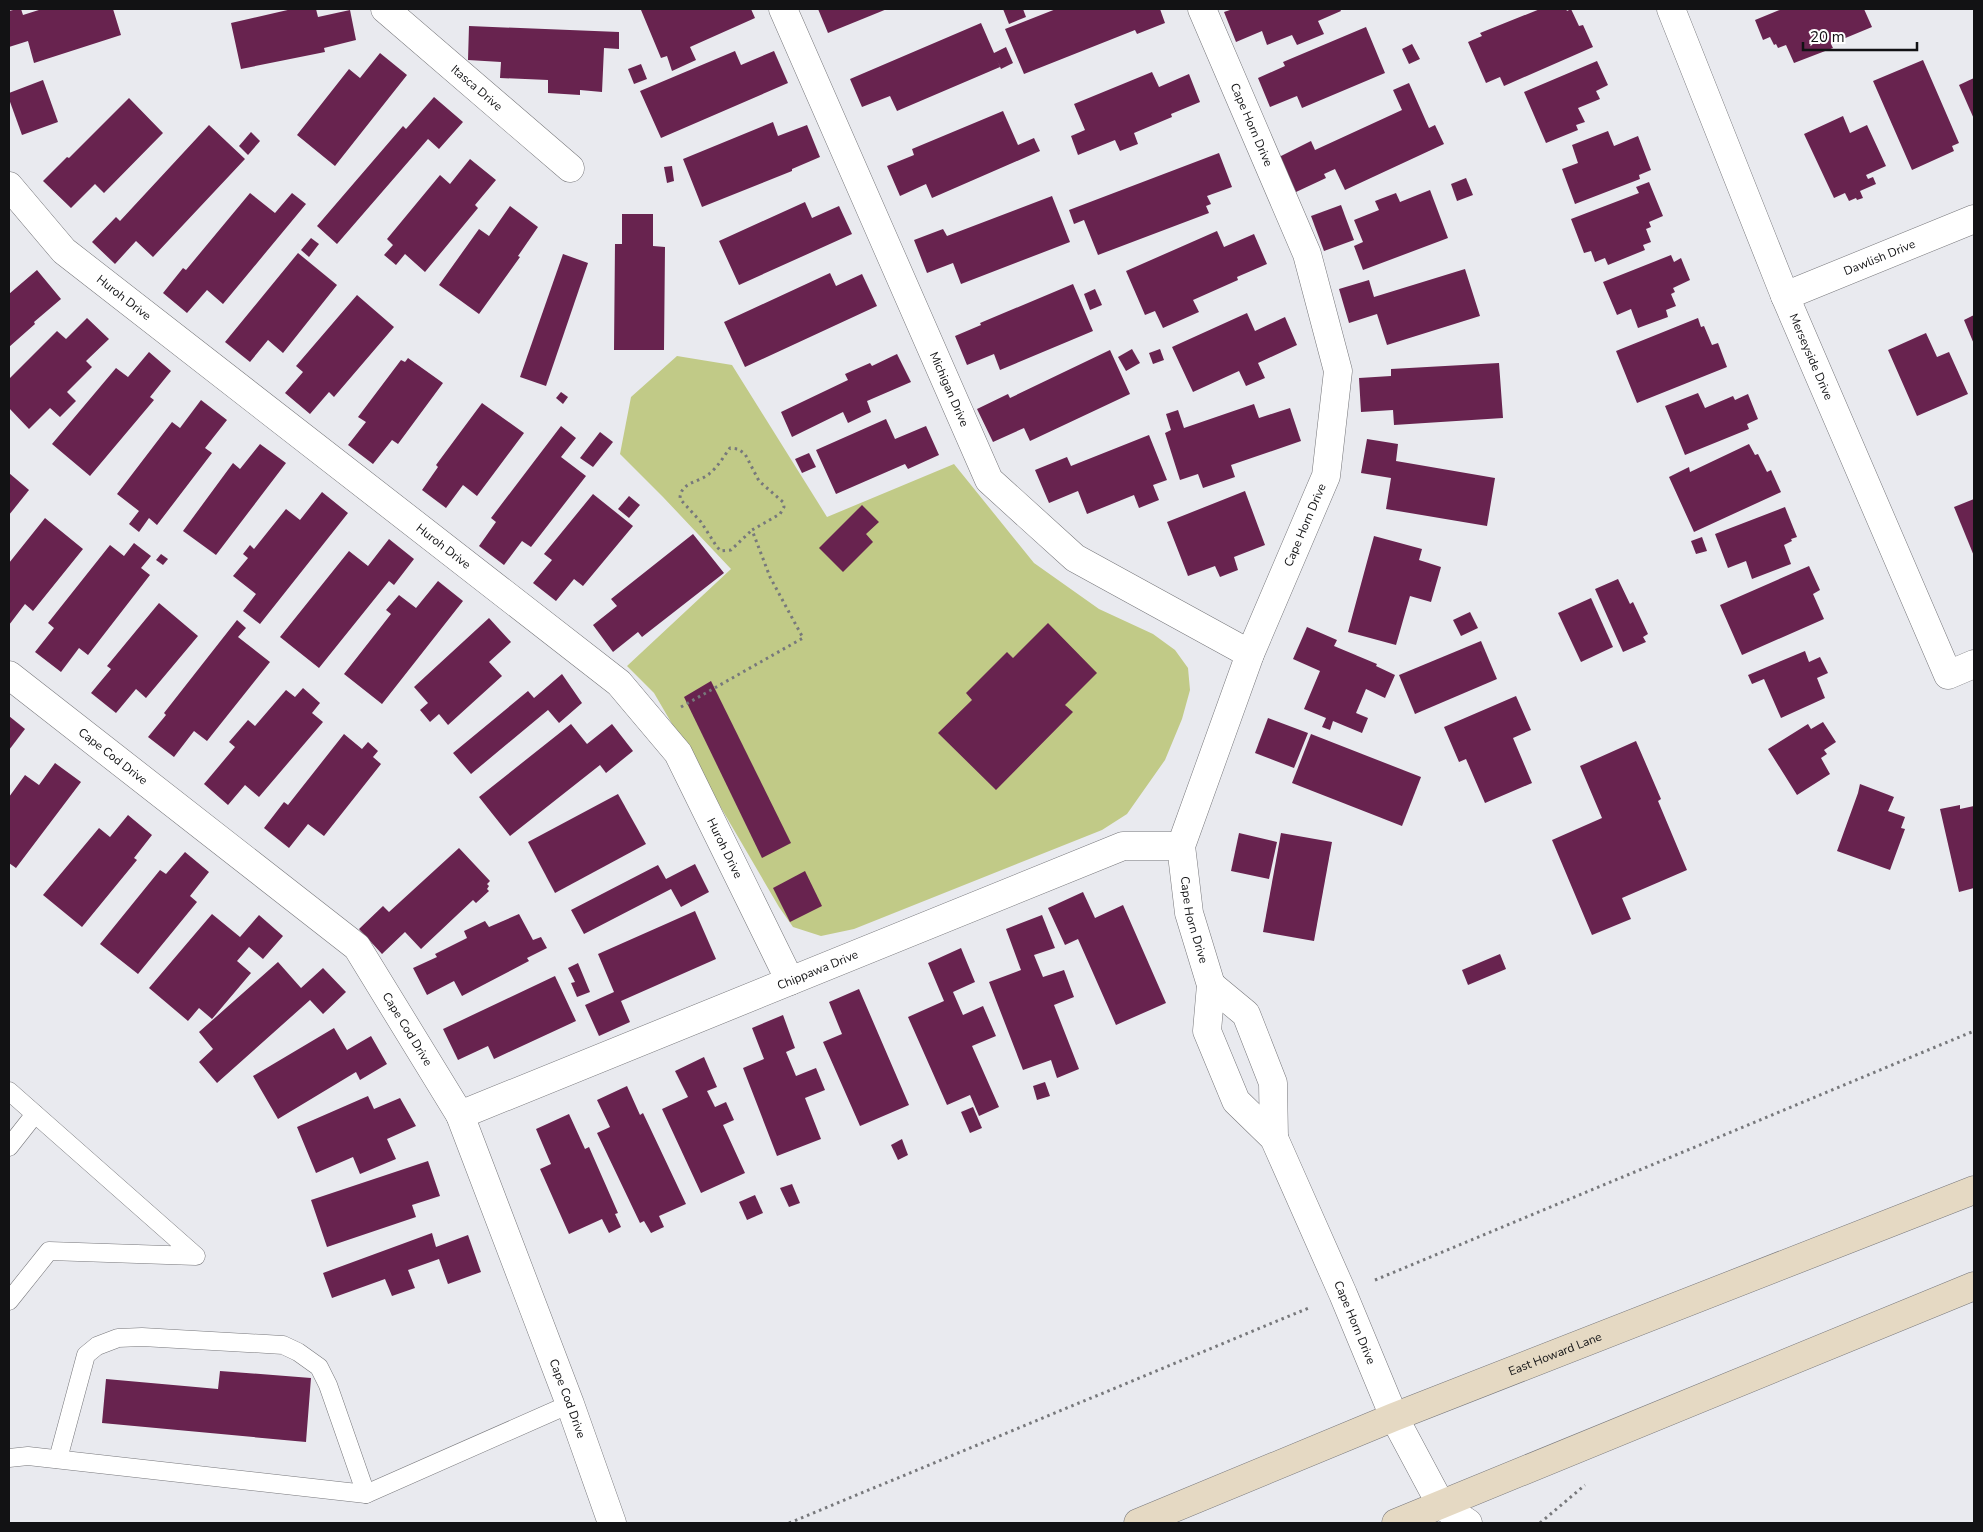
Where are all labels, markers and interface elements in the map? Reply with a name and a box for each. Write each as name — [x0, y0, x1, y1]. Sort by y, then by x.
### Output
scale bar — [1803, 20, 1917, 52]
text: 20 m — [1810, 27, 1845, 47]
street label: Itasca Drive — [448, 61, 506, 114]
street label: Cape Horn Drive — [1227, 81, 1277, 169]
street label: Dawlish Drive — [1841, 236, 1918, 279]
street label: Huroh Drive — [93, 271, 154, 324]
street label: Merseyside Drive — [1786, 311, 1837, 403]
street label: Michigan Drive — [926, 349, 973, 429]
street label: Cape Horn Drive — [1280, 481, 1330, 569]
street label: Huroh Drive — [413, 520, 474, 573]
street label: Cape Cod Drive — [75, 724, 151, 788]
street label: Huroh Drive — [703, 815, 746, 881]
street label: Cape Horn Drive — [1177, 875, 1212, 965]
street label: Chippawa Drive — [775, 946, 861, 993]
street label: Cape Cod Drive — [379, 989, 436, 1069]
street label: Cape Horn Drive — [1330, 1278, 1379, 1367]
street label: East Howard Lane — [1506, 1329, 1604, 1379]
street label: Cape Cod Drive — [546, 1356, 589, 1440]

